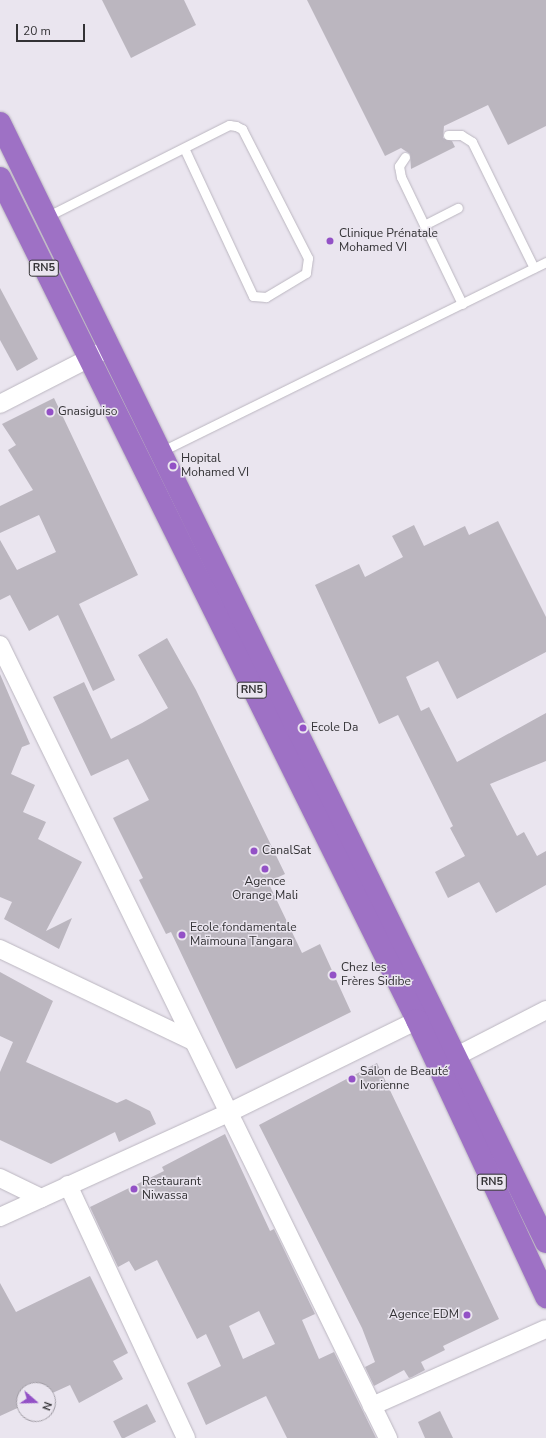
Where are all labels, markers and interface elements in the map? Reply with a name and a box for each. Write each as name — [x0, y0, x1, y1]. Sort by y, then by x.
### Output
scale bar — [18, 16, 87, 42]
text: 20 m — [23, 23, 51, 39]
place label: Clinique Prénatale Mohamed VI — [339, 227, 438, 255]
marker: Clinique Prénatale Mohamed VI — [324, 235, 336, 247]
road number: RN5 — [28, 259, 60, 277]
place label: Gnasiguiso — [58, 405, 117, 419]
marker: Gnasiguiso — [45, 407, 55, 417]
place label: Hopital Mohamed VI — [181, 452, 249, 480]
marker: Hopital Mohamed VI — [168, 461, 178, 471]
road number: RN5 — [236, 681, 268, 699]
place label: Ecole Da — [311, 721, 358, 735]
marker: Ecole Da — [298, 723, 308, 733]
place label: CanalSat — [262, 844, 311, 858]
marker: CanalSat — [249, 846, 259, 856]
marker: Agence Orange Mali — [260, 864, 270, 874]
place label: Agence Orange Mali — [232, 875, 298, 903]
place label: Ecole fondamentale Maïmouna Tangara — [190, 921, 297, 949]
marker: Ecole fondamentale Maïmouna Tangara — [177, 930, 187, 940]
place label: Chez les Frères Sidibe — [341, 961, 411, 989]
marker: Chez les Frères Sidibe — [328, 970, 338, 980]
place label: Salon de Beauté Ivorienne — [360, 1065, 448, 1093]
marker: Salon de Beauté Ivorienne — [347, 1074, 357, 1084]
road number: RN5 — [476, 1173, 508, 1191]
place label: Restaurant Niwassa — [142, 1175, 201, 1203]
marker: Restaurant Niwassa — [129, 1184, 139, 1194]
place label: Agence EDM — [389, 1308, 459, 1322]
marker: Agence EDM — [462, 1310, 472, 1320]
north arrow — [16, 1382, 56, 1422]
text: N — [38, 1399, 55, 1412]

